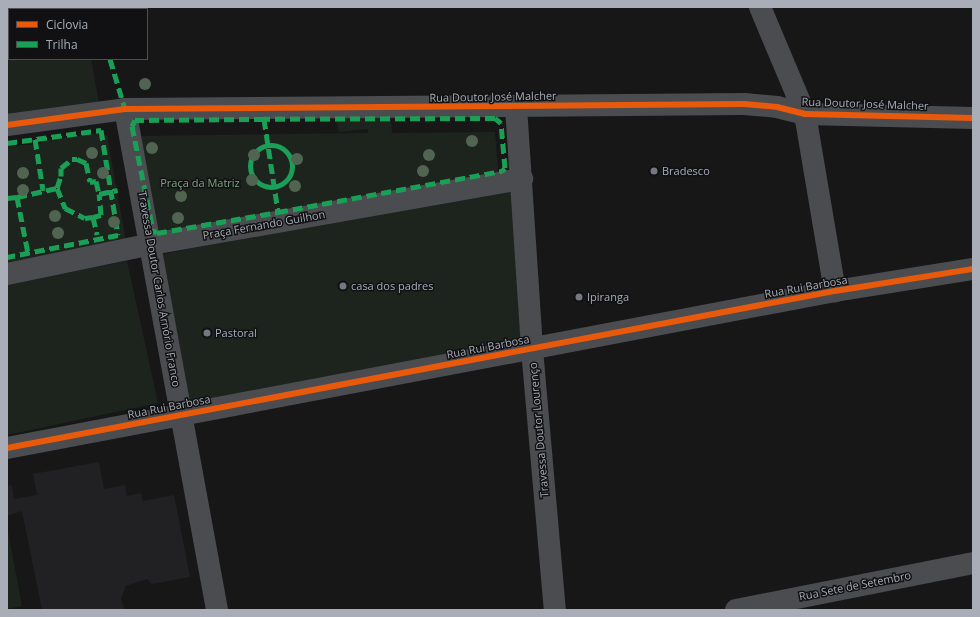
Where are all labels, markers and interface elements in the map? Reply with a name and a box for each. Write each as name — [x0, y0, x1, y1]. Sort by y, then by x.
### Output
legend — [8, 8, 148, 60]
text: Ciclovia — [46, 16, 88, 33]
text: Trilha — [46, 36, 78, 53]
street label: Rua Doutor José Malcher — [429, 89, 557, 105]
street label: Rua Doutor José Malcher — [801, 95, 929, 113]
place label: Bradesco — [662, 164, 710, 178]
marker: Bradesco — [649, 166, 659, 176]
park label: Praça da Matriz — [160, 176, 240, 190]
street label: Travessa Doutor Carlos Arnório Franco — [135, 190, 183, 388]
street label: Praça Fernando Guilhon — [202, 208, 326, 242]
street label: Rua Rui Barbosa — [763, 273, 849, 301]
place label: casa dos padres — [351, 279, 434, 293]
marker: casa dos padres — [338, 281, 348, 291]
place label: Ipiranga — [587, 290, 629, 304]
marker: Ipiranga — [574, 292, 584, 302]
place label: Pastoral — [215, 326, 257, 340]
marker: Pastoral — [202, 328, 212, 338]
street label: Rua Rui Barbosa — [445, 332, 531, 362]
street label: Travessa Doutor Lourenço — [527, 362, 551, 498]
street label: Rua Rui Barbosa — [126, 392, 212, 422]
street label: Rua Sete de Setembro — [798, 569, 912, 603]

